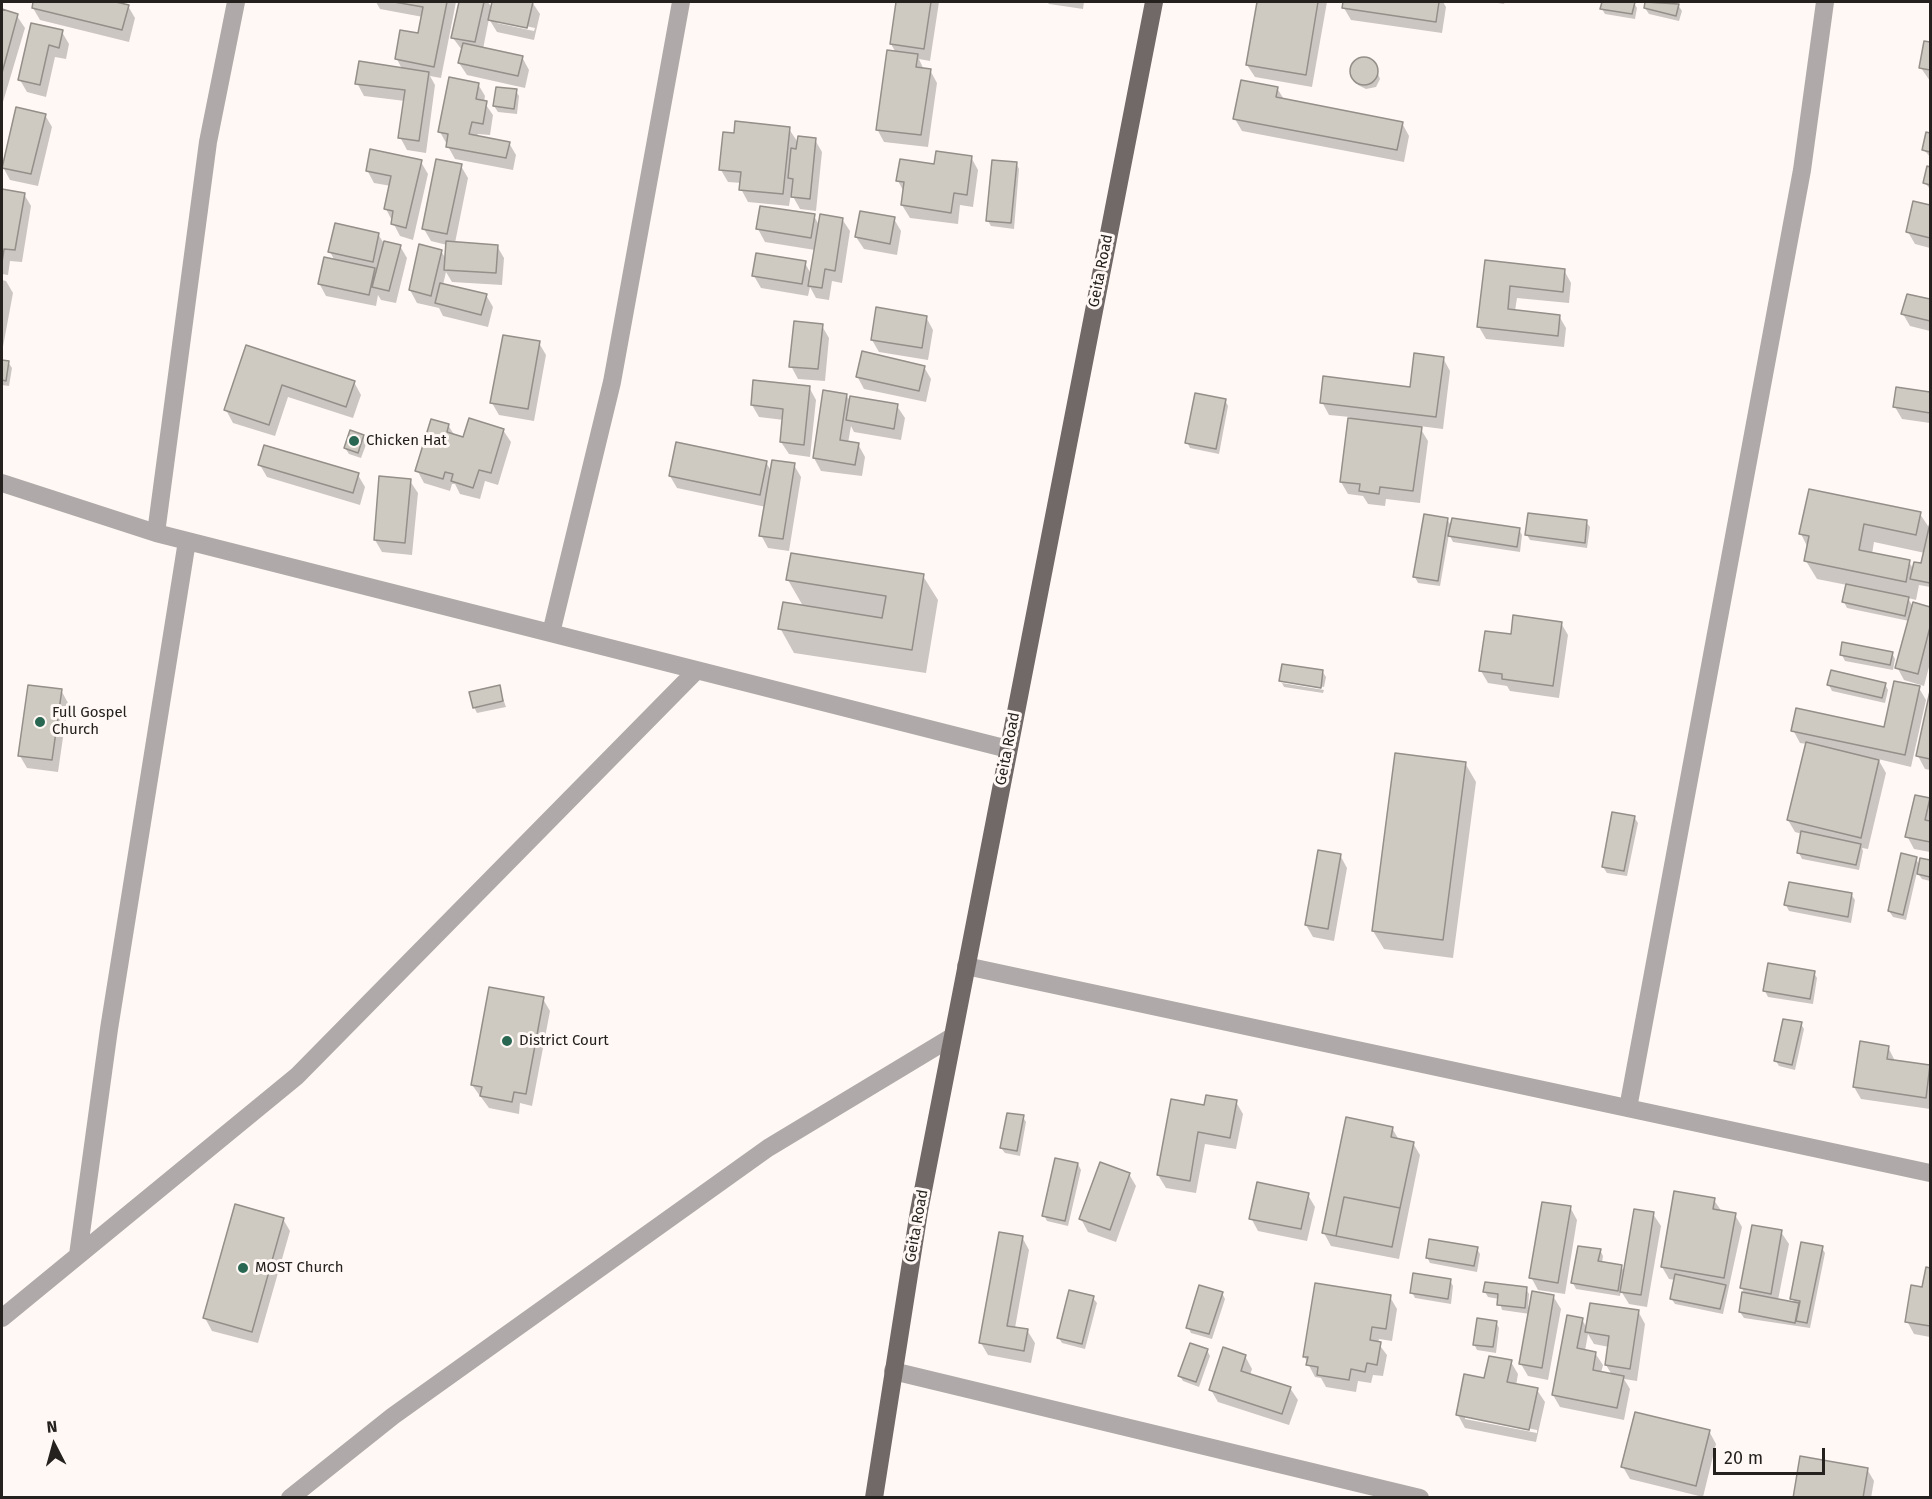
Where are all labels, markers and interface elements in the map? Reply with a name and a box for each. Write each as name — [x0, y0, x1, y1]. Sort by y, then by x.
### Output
street label: Geita Road — [1085, 233, 1117, 309]
place label: Chicken Hat — [366, 432, 447, 450]
marker: Chicken Hat — [347, 434, 361, 448]
place label: Full Gospel Church — [52, 704, 127, 739]
street label: Geita Road — [992, 711, 1024, 787]
marker: Full Gospel Church — [33, 715, 47, 729]
place label: District Court — [519, 1032, 609, 1050]
marker: District Court — [500, 1034, 514, 1048]
street label: Geita Road — [902, 1188, 932, 1264]
place label: MOST Church — [255, 1259, 344, 1277]
marker: MOST Church — [236, 1261, 250, 1275]
north arrow — [24, 1415, 84, 1475]
text: N — [46, 1417, 58, 1437]
scale bar — [1716, 1436, 1828, 1474]
text: 20 m — [1724, 1447, 1763, 1469]

